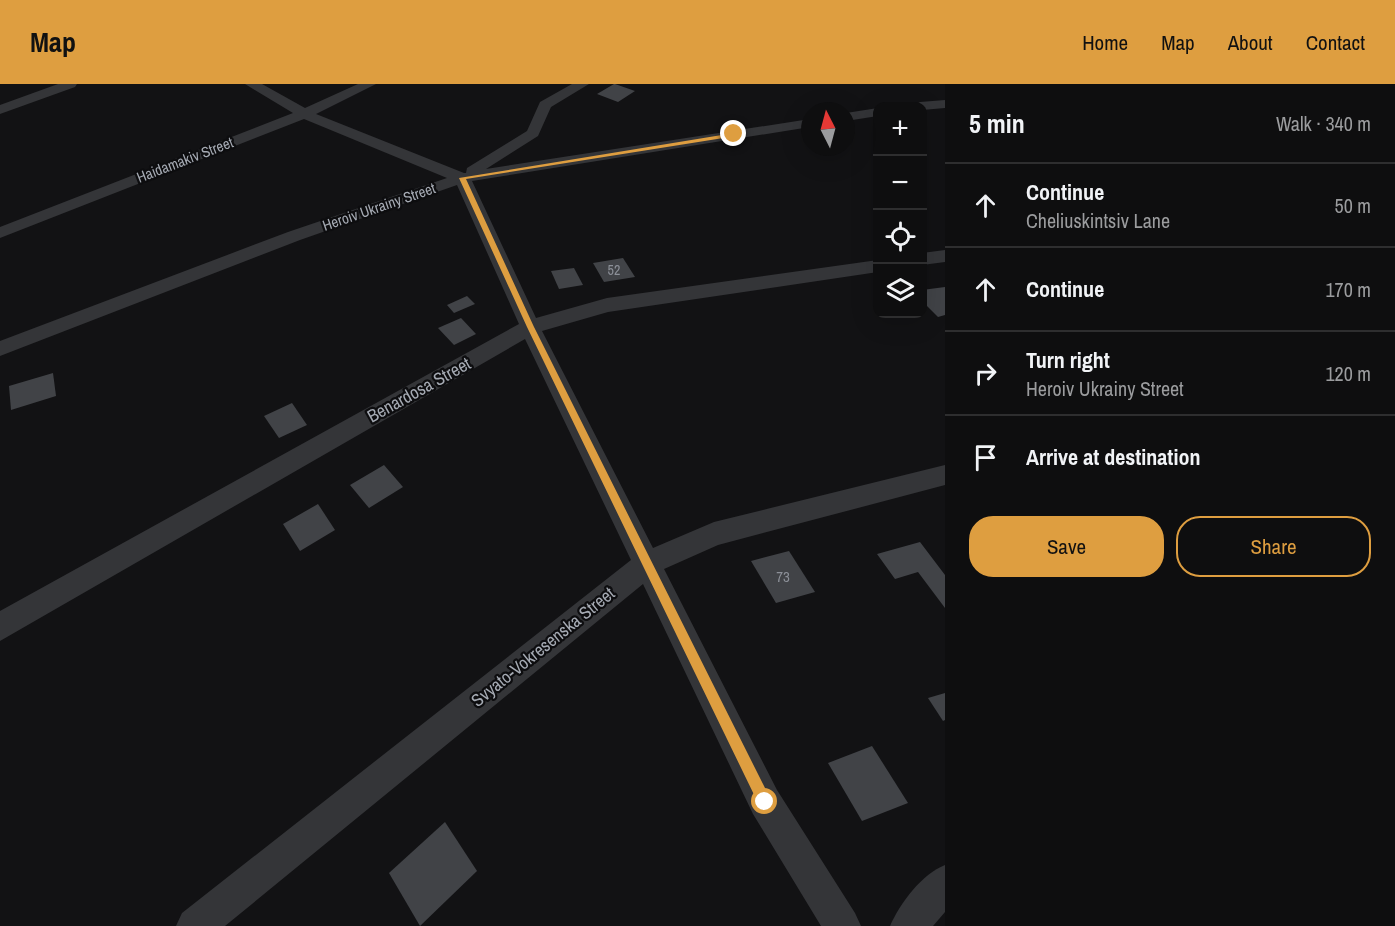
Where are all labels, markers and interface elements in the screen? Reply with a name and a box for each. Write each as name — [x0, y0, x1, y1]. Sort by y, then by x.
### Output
text: Map — [30, 23, 76, 61]
text: Home — [1082, 28, 1128, 57]
text: Map — [1161, 28, 1195, 57]
text: About — [1228, 28, 1273, 57]
text: Contact — [1306, 28, 1365, 57]
north arrow — [801, 102, 855, 156]
map controls — [873, 102, 927, 318]
button: + — [873, 102, 927, 156]
text: 5 min — [969, 106, 1025, 141]
text: Walk · 340 m — [1276, 110, 1371, 137]
route end — [720, 120, 746, 146]
street label: Haidamakiv Street — [134, 131, 237, 188]
button: − — [873, 156, 927, 210]
street label: Heroiv Ukrainy Street — [320, 177, 439, 236]
text: Continue — [1026, 177, 1104, 207]
icon: ahead — [969, 189, 1002, 222]
text: 50 m — [1335, 192, 1371, 219]
text: Cheliuskintsiv Lane — [1026, 207, 1170, 234]
button: locate — [873, 210, 927, 264]
house number: 52 — [608, 261, 620, 279]
button: layers — [873, 264, 927, 318]
icon: ahead — [969, 273, 1002, 306]
text: Continue — [1026, 274, 1104, 304]
text: 170 m — [1325, 276, 1371, 303]
text: Turn right — [1026, 345, 1110, 375]
street label: Benardosa Street — [362, 351, 475, 428]
icon: right — [969, 357, 1002, 390]
text: 120 m — [1325, 360, 1371, 387]
text: Heroiv Ukrainy Street — [1026, 375, 1184, 402]
icon: arrive — [969, 441, 1002, 474]
text: Arrive at destination — [1026, 442, 1200, 472]
button: Save — [969, 516, 1164, 577]
button: Share — [1176, 516, 1371, 577]
house number: 73 — [776, 566, 790, 587]
street label: Svyato-Vokresenska Street — [466, 581, 620, 712]
route start — [751, 788, 777, 814]

